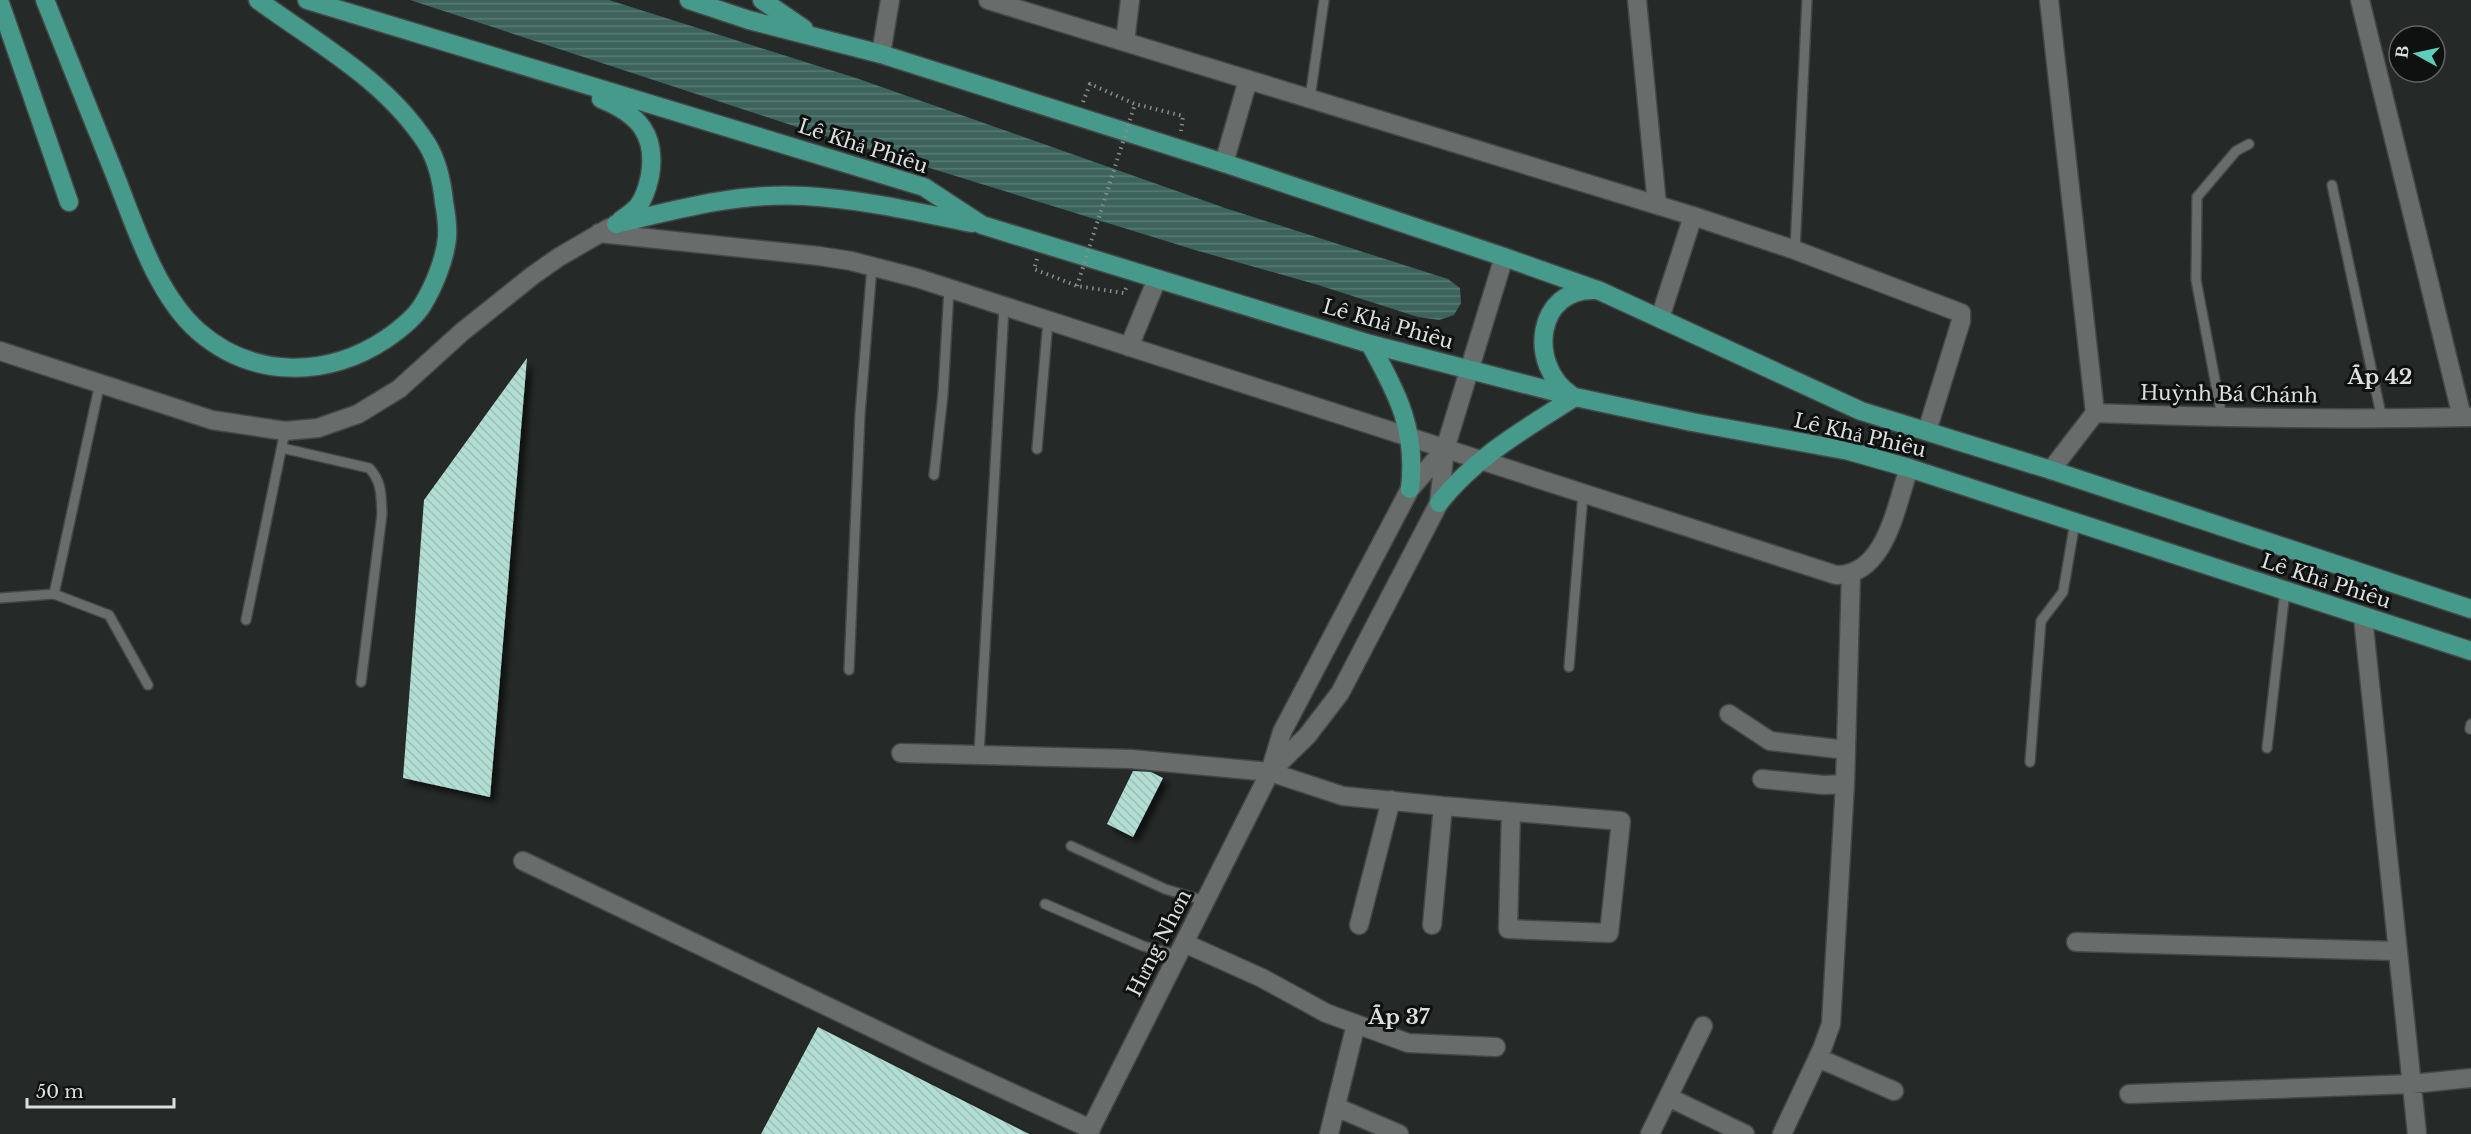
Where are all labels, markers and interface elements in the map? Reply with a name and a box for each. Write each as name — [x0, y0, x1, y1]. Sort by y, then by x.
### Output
north arrow — [2387, 24, 2447, 84]
text: B — [2391, 44, 2413, 60]
street label: Lê Khả Phiêu — [795, 114, 931, 178]
street label: Lê Khả Phiêu — [1320, 294, 1456, 354]
district label: Ấp 42 — [2347, 364, 2412, 390]
street label: Huỳnh Bá Chánh — [2140, 380, 2318, 408]
street label: Lê Khả Phiêu — [1792, 408, 1928, 462]
street label: Lê Khả Phiêu — [2258, 549, 2394, 613]
street label: Hưng Nhơn — [1122, 885, 1196, 1000]
district label: Ấp 37 — [1367, 1004, 1431, 1030]
scale bar — [27, 1071, 174, 1109]
text: 50 m — [36, 1081, 84, 1103]

